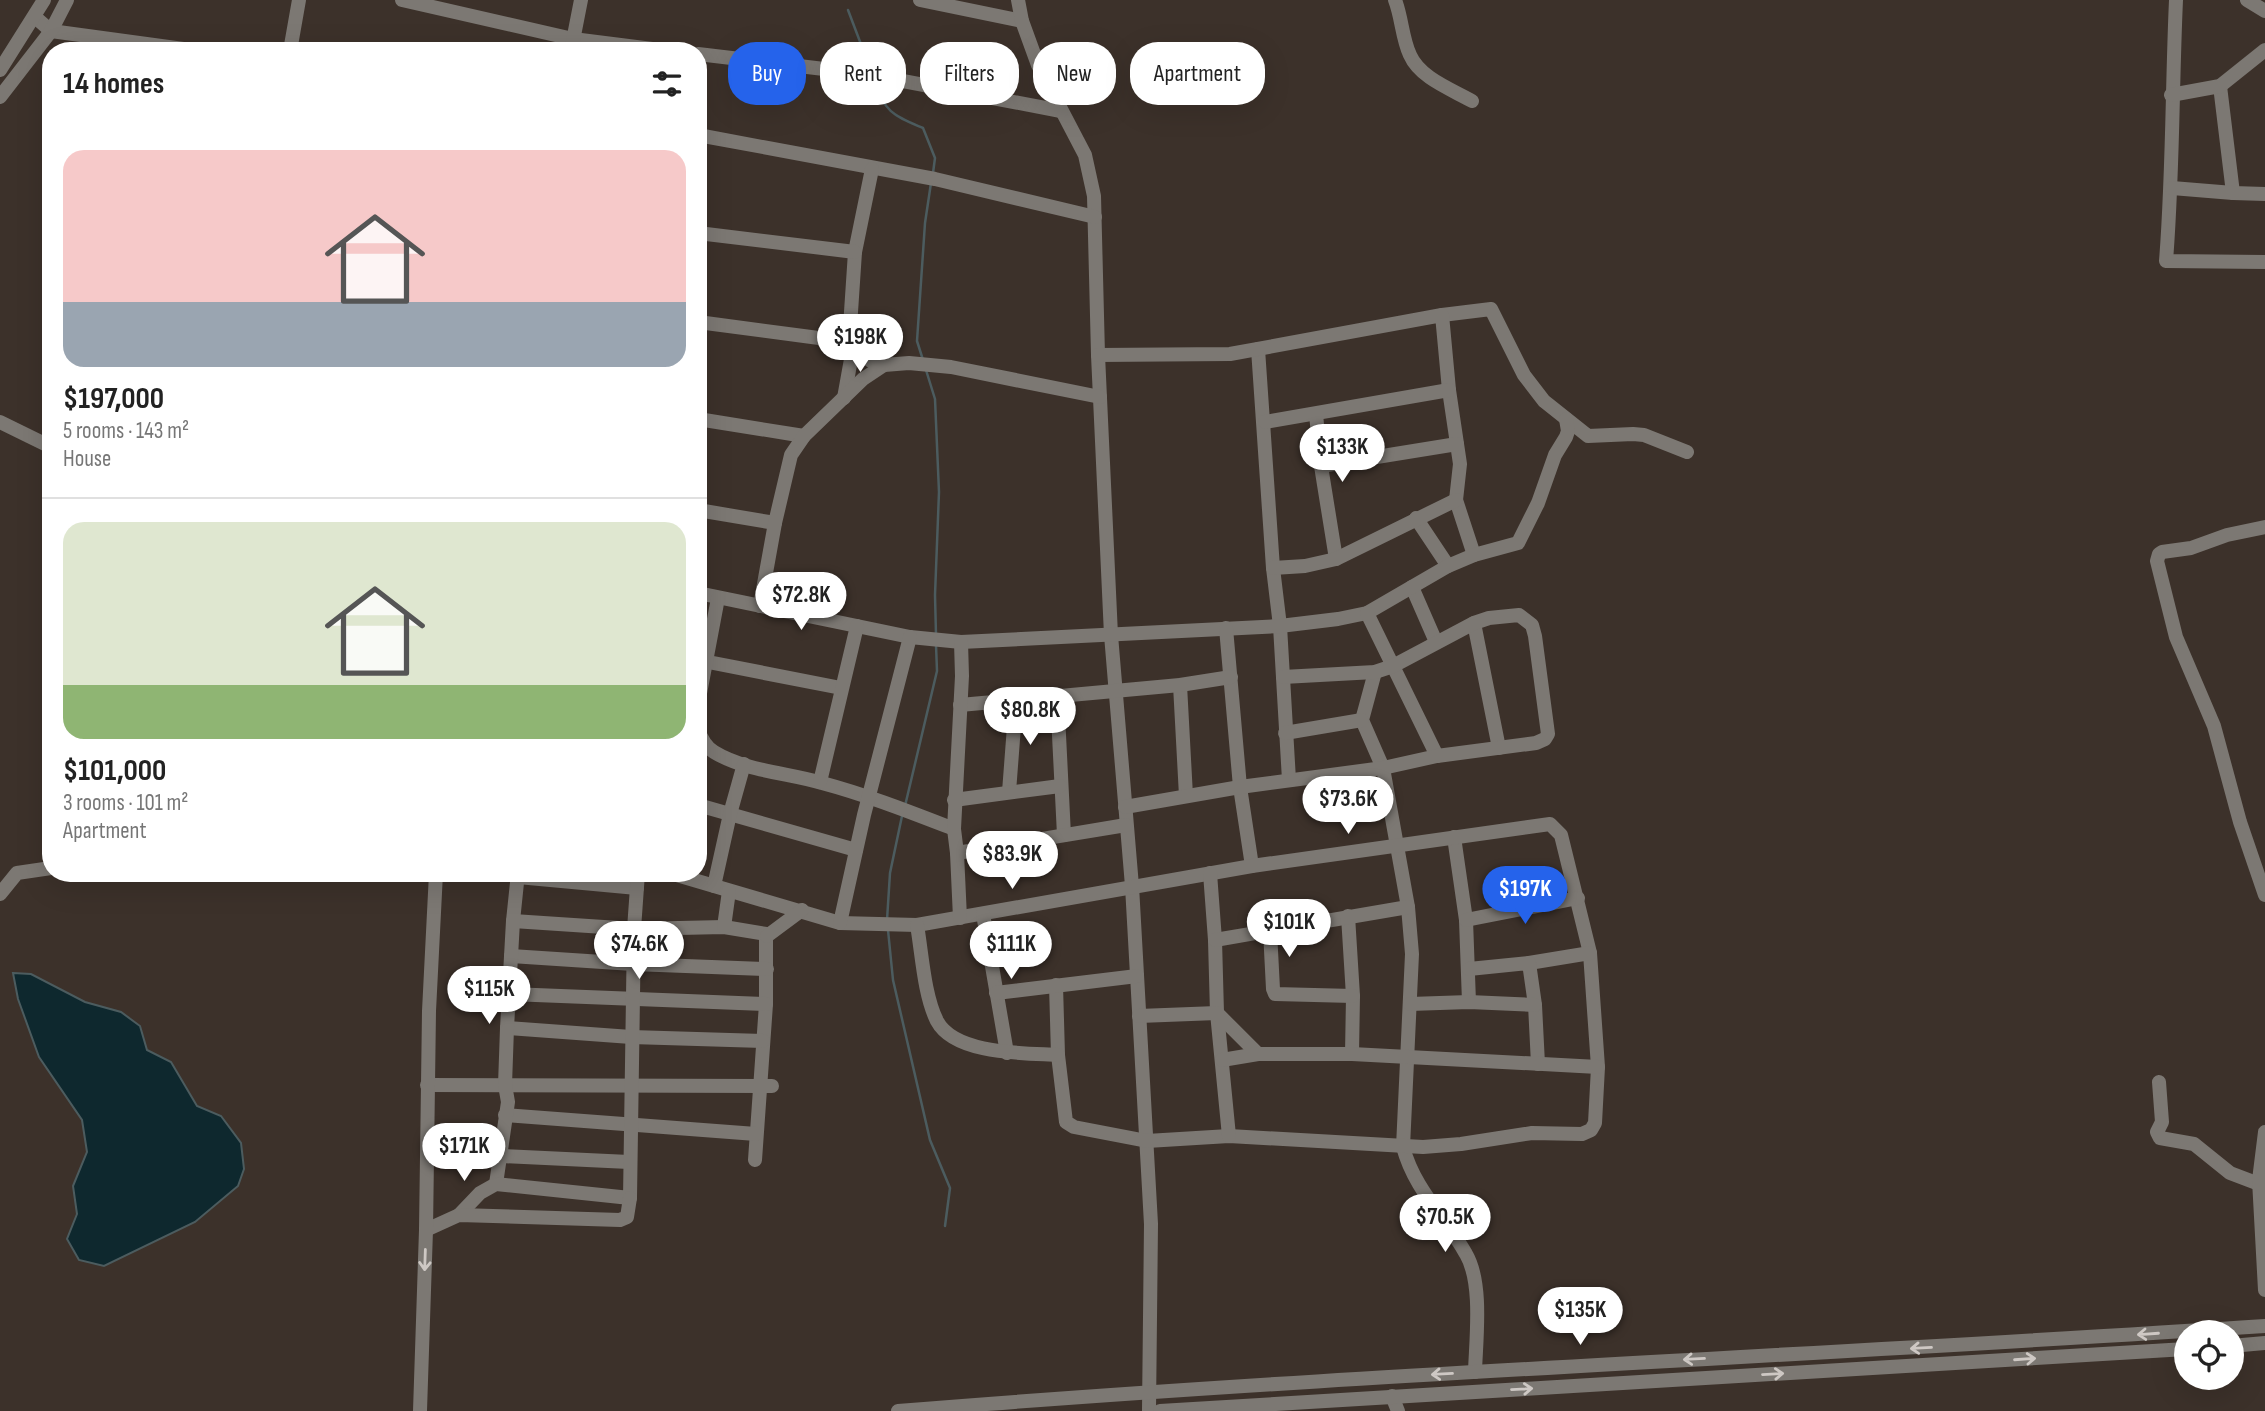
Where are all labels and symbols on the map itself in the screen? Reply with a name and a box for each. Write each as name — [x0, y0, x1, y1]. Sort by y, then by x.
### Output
pin: $198K — [811, 314, 909, 374]
pin: $133K — [1293, 424, 1391, 484]
pin: $72.8K — [744, 572, 858, 632]
pin: $80.8K — [973, 688, 1087, 747]
pin: $73.6K — [1291, 776, 1405, 836]
pin: $83.9K — [955, 832, 1069, 891]
pin: $197K — [1476, 866, 1574, 926]
pin: $101K — [1240, 900, 1338, 959]
pin: $74.6K — [582, 922, 696, 981]
pin: $111K — [962, 922, 1060, 981]
pin: $115K — [440, 967, 538, 1026]
pin: $171K — [415, 1124, 513, 1183]
pin: $70.5K — [1388, 1194, 1502, 1254]
one-way arrow — [419, 1248, 432, 1271]
pin: $135K — [1531, 1288, 1629, 1347]
one-way arrow — [2137, 1328, 2160, 1341]
one-way arrow — [1910, 1341, 1933, 1354]
one-way arrow — [2013, 1352, 2035, 1365]
one-way arrow — [1682, 1353, 1705, 1366]
one-way arrow — [1761, 1367, 1784, 1380]
one-way arrow — [1431, 1368, 1454, 1381]
one-way arrow — [1510, 1382, 1533, 1395]

